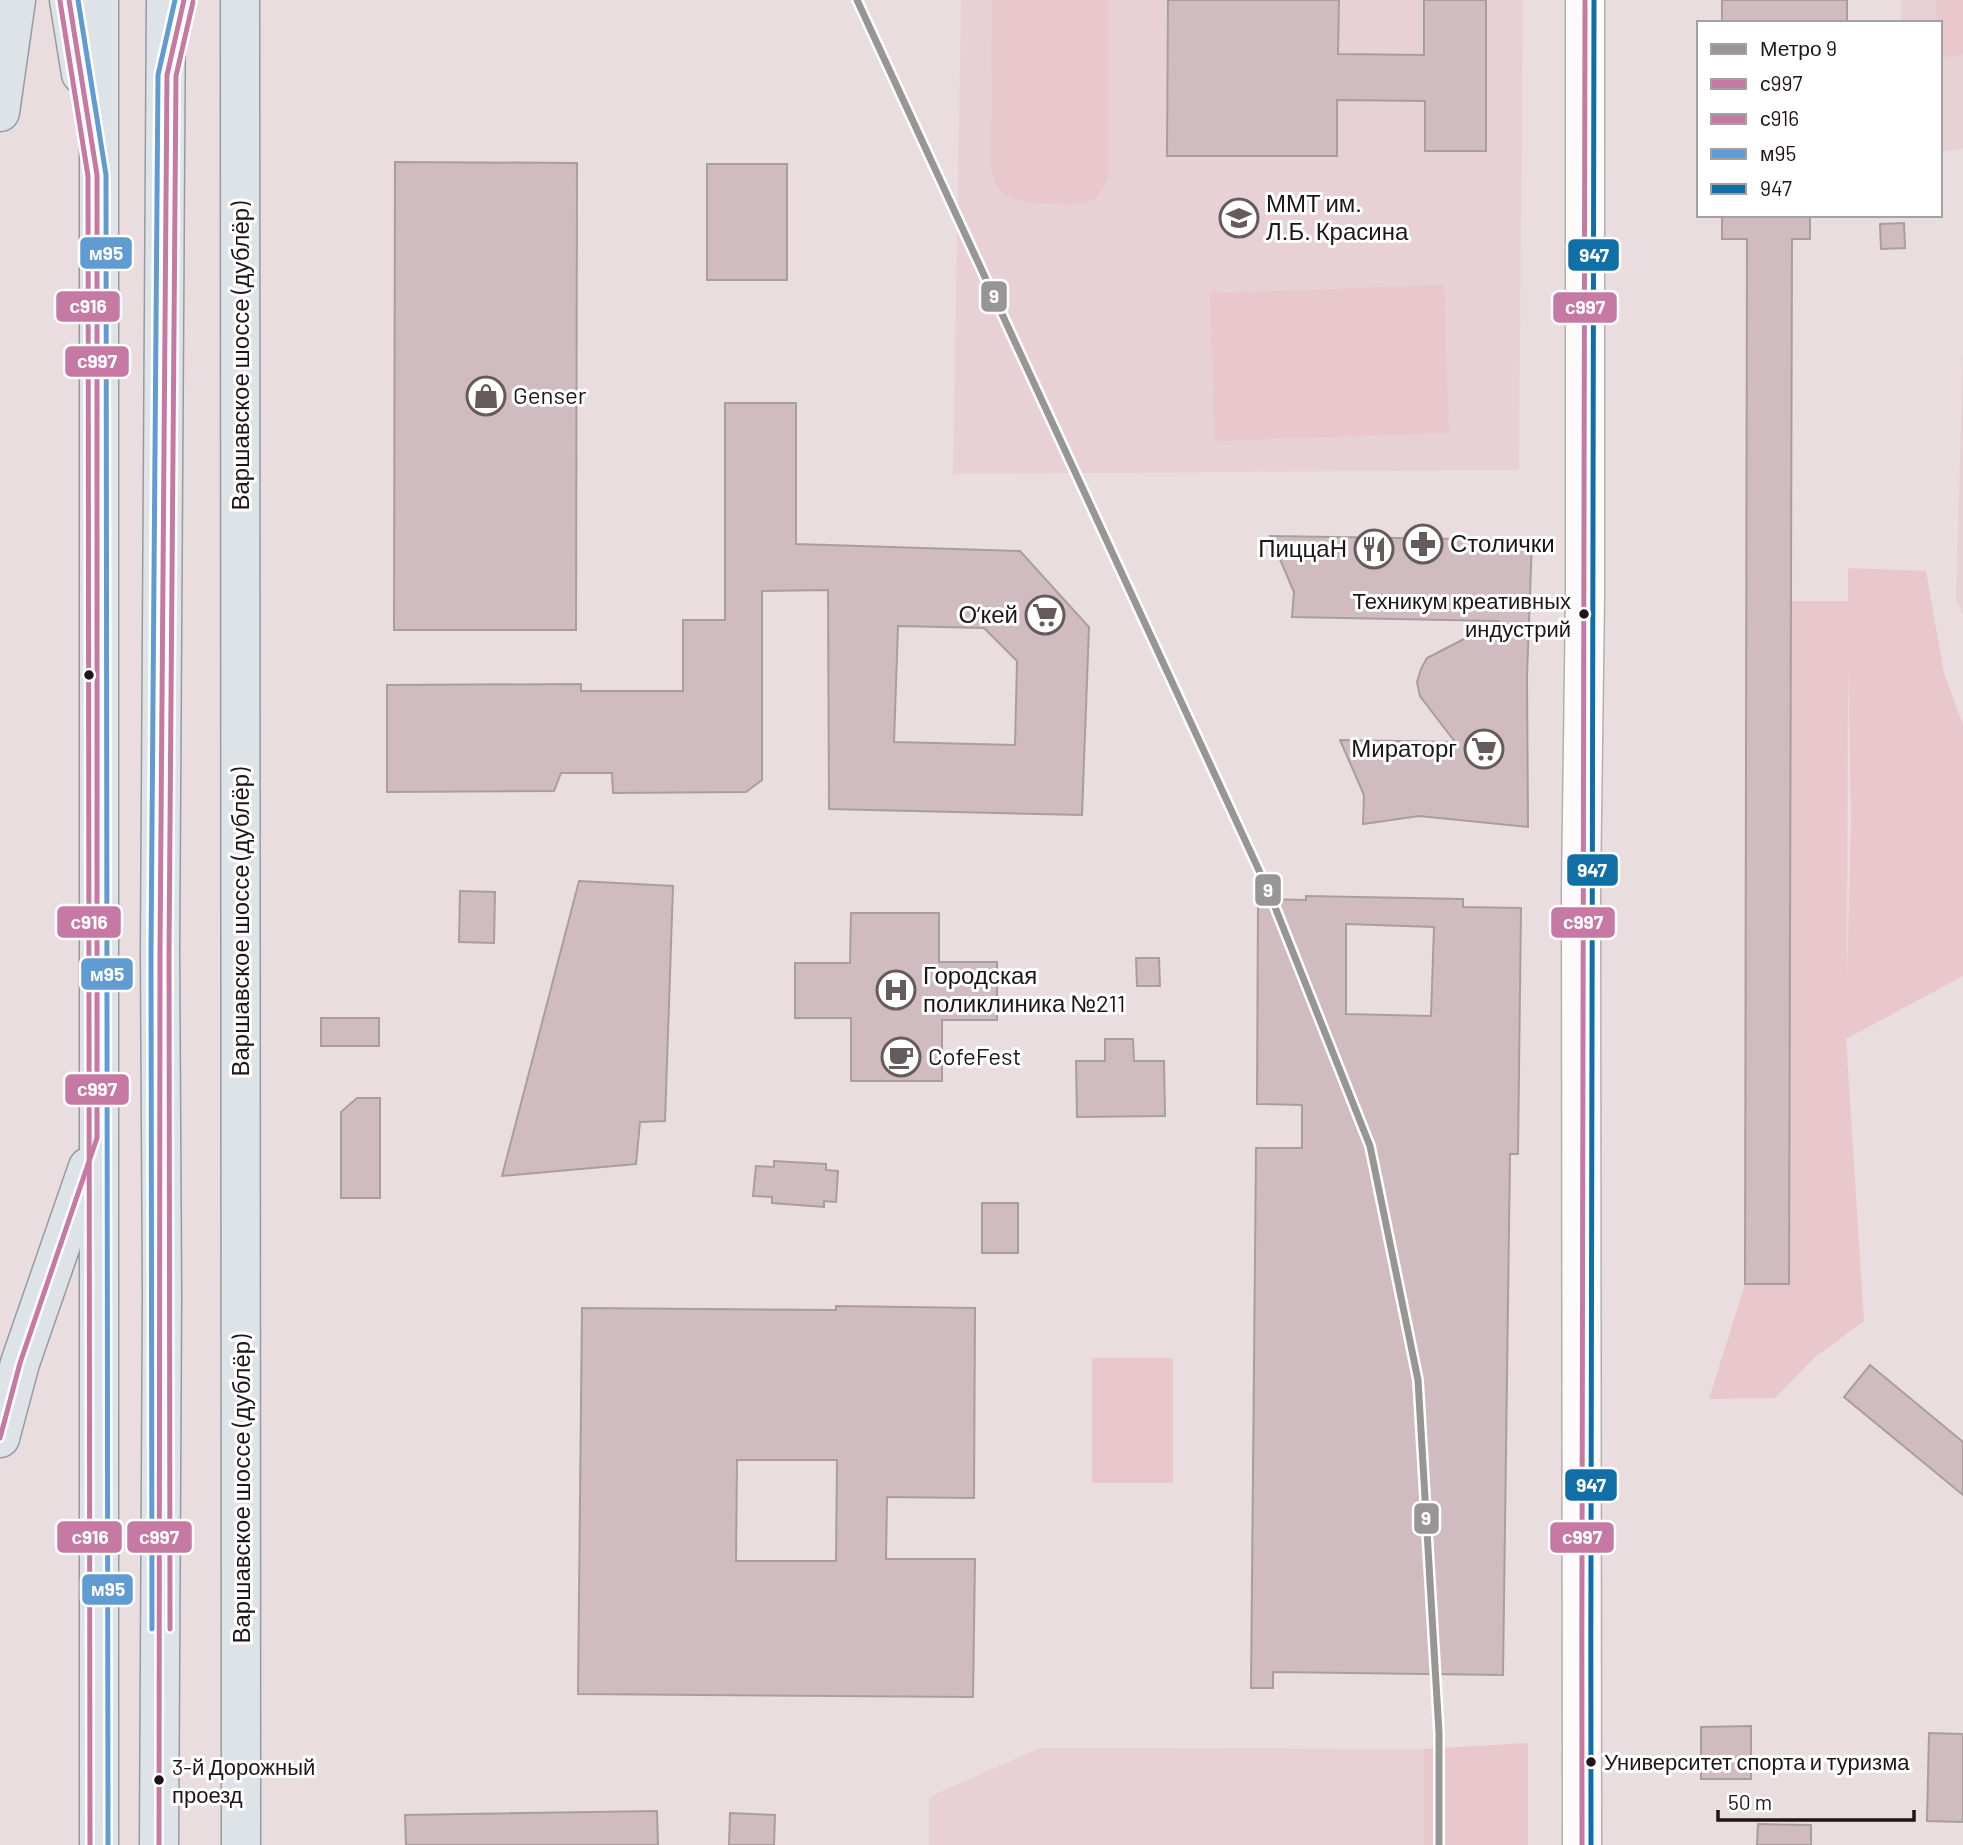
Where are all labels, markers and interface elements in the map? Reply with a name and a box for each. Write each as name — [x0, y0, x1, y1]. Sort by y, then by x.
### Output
legend — [1697, 21, 1942, 217]
text: Метро 9 — [1760, 35, 1837, 60]
text: с997 — [1760, 70, 1802, 95]
text: с916 — [1760, 105, 1799, 130]
text: м95 — [1760, 140, 1796, 165]
text: 947 — [1760, 175, 1792, 200]
place label: ММТ им. Л.Б. Красина — [1266, 188, 1409, 245]
school or university icon: ММТ им. Л.Б. Красина — [1218, 197, 1260, 239]
street label: Варшавское шоссе (дублёр) — [225, 201, 254, 510]
line badge: м95 — [79, 236, 133, 270]
line badge: 947 — [1567, 238, 1620, 272]
text: м95 — [89, 241, 123, 264]
text: 947 — [1579, 243, 1609, 266]
line badge: 9 — [980, 280, 1008, 313]
text: 9 — [989, 284, 999, 307]
line badge: с916 — [55, 290, 121, 323]
line badge: с997 — [1552, 291, 1618, 324]
text: с916 — [69, 294, 107, 317]
text: с997 — [1565, 295, 1606, 318]
line badge: с997 — [64, 345, 130, 378]
text: с997 — [77, 349, 118, 372]
shop icon: Genser — [465, 375, 507, 417]
place label: Genser — [513, 380, 587, 409]
pharmacy icon: Столички — [1402, 523, 1444, 565]
restaurant icon: ПиццаН — [1353, 528, 1395, 570]
place label: Столички — [1450, 528, 1555, 557]
place label: ПиццаН — [1258, 533, 1347, 562]
place label: Техникум креативных индустрий — [1353, 587, 1571, 642]
supermarket icon: О’кей — [1024, 594, 1066, 636]
place label: О’кей — [958, 599, 1018, 628]
marker: Техникум креативных индустрий — [1577, 607, 1591, 621]
unlabelled marker — [82, 668, 96, 682]
supermarket icon: Мираторг — [1463, 728, 1505, 770]
place label: Мираторг — [1351, 733, 1457, 762]
street label: Варшавское шоссе (дублёр) — [225, 767, 254, 1076]
line badge: 947 — [1566, 853, 1619, 887]
text: 947 — [1577, 858, 1607, 881]
line badge: 9 — [1254, 873, 1282, 907]
text: 9 — [1263, 878, 1273, 901]
line badge: с916 — [56, 905, 122, 939]
line badge: с997 — [1550, 906, 1616, 939]
text: с916 — [70, 910, 108, 933]
text: с997 — [1563, 910, 1604, 933]
line badge: м95 — [80, 957, 134, 991]
place label: Городская поликлиника №211 — [923, 960, 1125, 1017]
text: м95 — [90, 962, 124, 985]
hospital icon: Городская поликлиника №211 — [875, 969, 917, 1011]
cafe icon: CofeFest — [880, 1036, 922, 1078]
place label: CofeFest — [928, 1041, 1021, 1070]
line badge: с997 — [64, 1073, 130, 1106]
text: с997 — [77, 1077, 118, 1100]
street label: Варшавское шоссе (дублёр) — [226, 1334, 255, 1643]
line badge: 947 — [1564, 1468, 1618, 1502]
text: 947 — [1576, 1473, 1606, 1496]
line badge: 9 — [1413, 1502, 1440, 1535]
text: 9 — [1421, 1506, 1431, 1529]
line badge: с916 — [56, 1520, 123, 1554]
line badge: с997 — [126, 1520, 193, 1554]
line badge: с997 — [1549, 1521, 1615, 1554]
text: с916 — [71, 1525, 109, 1548]
text: с997 — [139, 1525, 180, 1548]
text: с997 — [1562, 1525, 1603, 1548]
line badge: м95 — [81, 1573, 134, 1606]
text: м95 — [91, 1577, 125, 1600]
place label: Университет спорта и туризма — [1604, 1748, 1910, 1775]
place label: 3-й Дорожный проезд — [172, 1753, 315, 1808]
marker: Университет спорта и туризма — [1584, 1755, 1598, 1769]
marker: 3-й Дорожный проезд — [152, 1773, 166, 1787]
scale bar — [1718, 1778, 1914, 1822]
text: 50 m — [1728, 1789, 1772, 1814]

